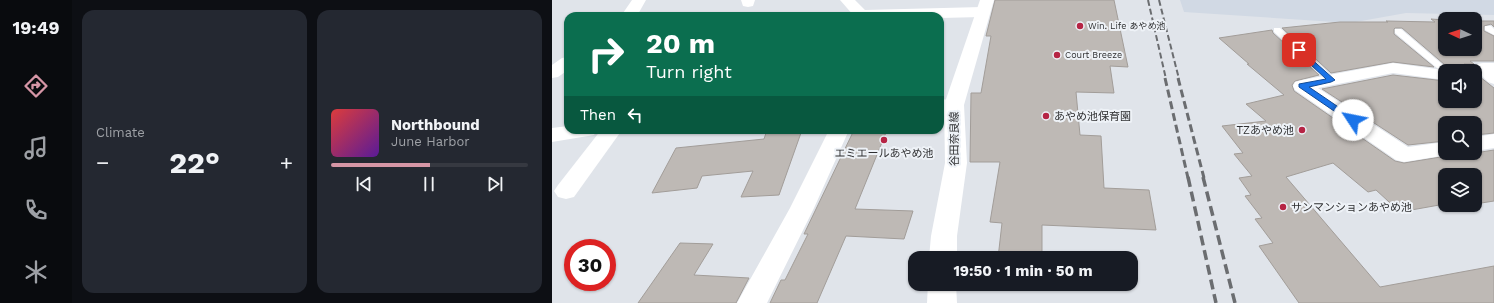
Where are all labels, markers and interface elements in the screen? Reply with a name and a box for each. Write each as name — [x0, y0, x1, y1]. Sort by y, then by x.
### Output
north arrow — [1438, 12, 1482, 56]
map controls — [1438, 12, 1482, 212]
text: 19:49 — [13, 17, 60, 38]
marker: Win. Life あやめ池 — [1075, 21, 1085, 31]
place label: Win. Life あやめ池 — [1088, 21, 1166, 31]
text: 20 m — [646, 27, 715, 60]
icon: right — [580, 28, 632, 80]
pin — [1282, 33, 1316, 67]
icon: arrive — [1288, 39, 1310, 61]
marker: Court Breeze — [1052, 50, 1062, 60]
place label: Court Breeze — [1065, 50, 1122, 60]
text: Turn right — [646, 61, 732, 82]
button: sound — [1438, 64, 1482, 108]
icon: directions — [22, 72, 50, 100]
position arrow — [1332, 99, 1374, 141]
icon: left — [624, 104, 646, 126]
text: Then — [580, 106, 616, 124]
place label: あやめ池保育園 — [1054, 110, 1131, 123]
marker: あやめ池保育園 — [1041, 111, 1051, 121]
street label: 谷田奈良線 — [948, 112, 961, 167]
text: Northbound — [391, 116, 480, 134]
button: search — [1438, 116, 1482, 160]
place label: TZあやめ池 — [1236, 124, 1294, 137]
text: Climate — [96, 125, 145, 140]
marker: TZあやめ池 — [1297, 125, 1307, 135]
icon: music — [22, 134, 50, 162]
text: June Harbor — [391, 134, 470, 149]
marker: エミエールあやめ池 — [879, 135, 889, 145]
text: 22° — [169, 145, 220, 180]
place label: エミエールあやめ池 — [835, 147, 934, 160]
text: − — [96, 150, 109, 175]
text: + — [280, 150, 293, 175]
button: layers — [1438, 168, 1482, 212]
icon: previous — [353, 173, 375, 195]
icon: pause — [418, 173, 440, 195]
icon: next — [484, 173, 506, 195]
icon: phone — [22, 196, 50, 224]
place label: サンマンションあやめ池 — [1291, 201, 1412, 214]
marker: サンマンションあやめ池 — [1278, 202, 1288, 212]
speed limit sign: 30 — [564, 239, 616, 291]
icon: climate — [22, 258, 50, 286]
text: 19:50 · 1 min · 50 m — [953, 262, 1093, 280]

